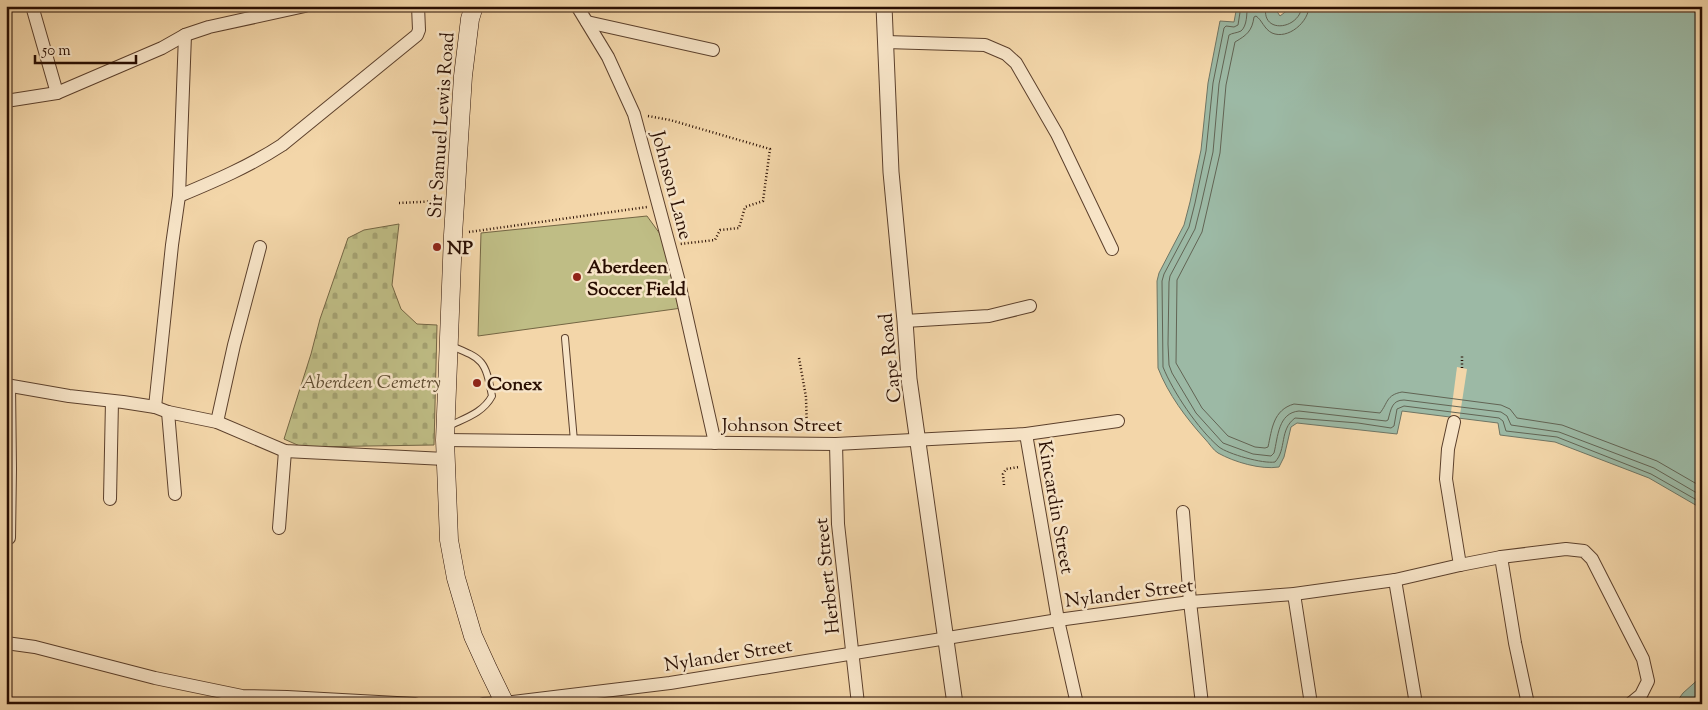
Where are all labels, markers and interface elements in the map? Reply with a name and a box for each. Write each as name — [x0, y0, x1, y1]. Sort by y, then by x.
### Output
street label: Sir Samuel Lewis Road — [423, 31, 462, 219]
scale bar — [35, 32, 136, 64]
text: 50 m — [41, 41, 71, 62]
street label: Johnson Lane — [643, 127, 698, 243]
place label: NP — [447, 236, 473, 263]
marker: NP — [431, 241, 443, 253]
place label: Aberdeen Soccer Field — [587, 255, 686, 304]
marker: Aberdeen Soccer Field — [571, 271, 583, 283]
street label: Cape Road — [873, 311, 910, 404]
park label: Aberdeen Cemetry — [301, 370, 441, 397]
place label: Conex — [487, 372, 543, 399]
marker: Conex — [471, 377, 483, 389]
street label: Johnson Street — [721, 413, 843, 440]
street label: Kincardin Street — [1030, 439, 1080, 577]
street label: Herbert Street — [809, 516, 848, 635]
street label: Nylander Street — [1064, 573, 1196, 616]
street label: Nylander Street — [662, 633, 795, 680]

